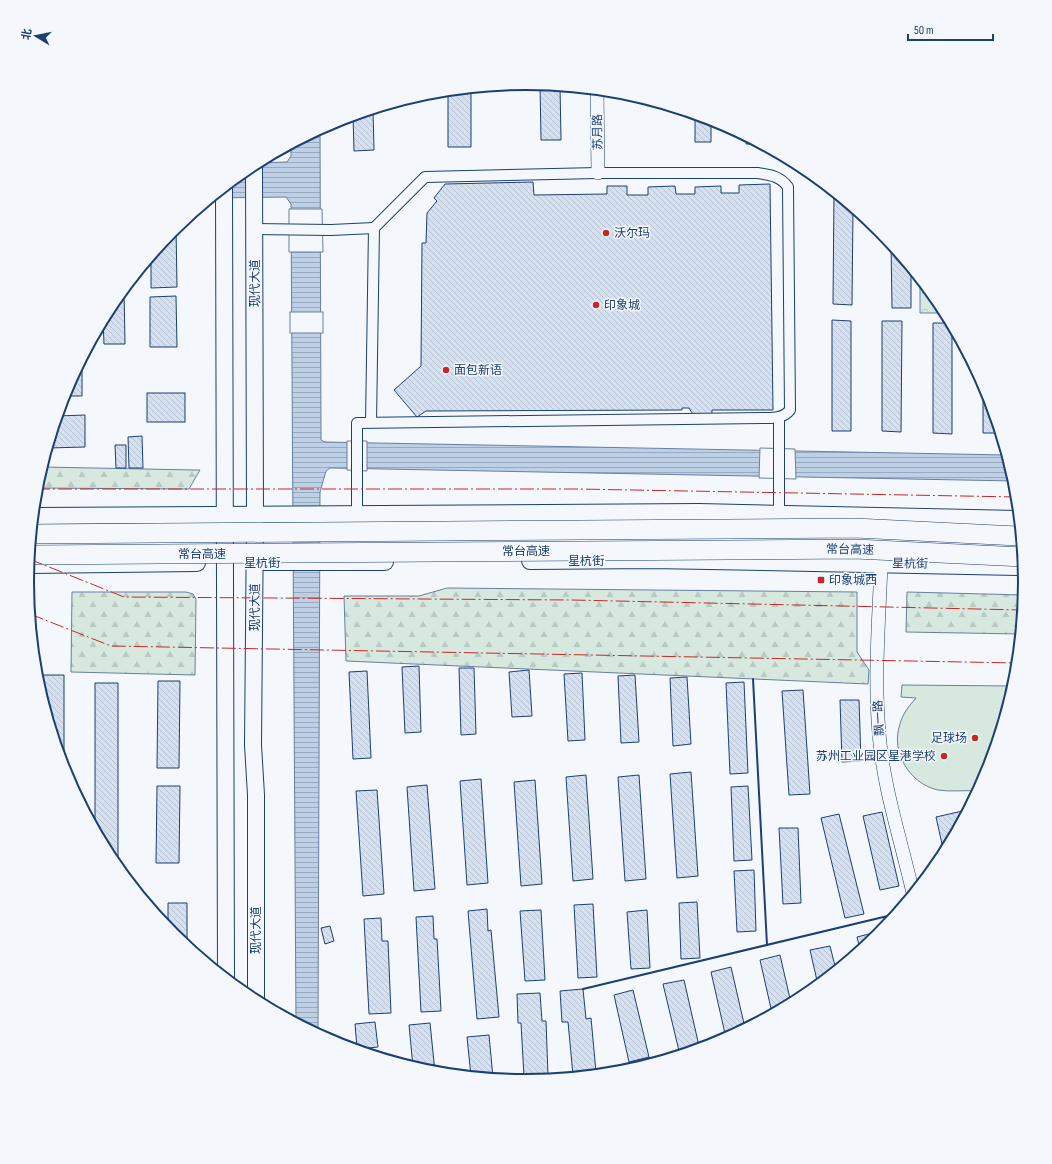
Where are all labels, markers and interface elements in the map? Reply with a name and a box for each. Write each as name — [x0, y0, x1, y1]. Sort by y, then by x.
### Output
north arrow — [16, 16, 56, 56]
scale bar — [908, 16, 993, 42]
text: 50 m — [914, 23, 934, 38]
text: 北 — [19, 28, 34, 41]
street label: 苏月路 — [590, 114, 606, 150]
place label: 沃尔玛 — [614, 226, 650, 241]
marker: 沃尔玛 — [601, 228, 611, 238]
street label: 现代大道 — [248, 259, 263, 307]
place label: 印象城 — [604, 298, 640, 313]
marker: 印象城 — [591, 300, 601, 310]
place label: 面包新语 — [454, 363, 502, 378]
marker: 面包新语 — [441, 365, 451, 375]
street label: 常台高速 — [826, 542, 874, 558]
street label: 常台高速 — [502, 544, 550, 559]
street label: 常台高速 — [178, 547, 226, 562]
street label: 星杭街 — [568, 554, 604, 569]
street label: 星杭街 — [244, 556, 280, 571]
street label: 星杭街 — [892, 556, 928, 572]
place label: 印象城西 — [829, 573, 877, 588]
marker: 印象城西 — [816, 575, 826, 585]
street label: 现代大道 — [248, 583, 263, 631]
street label: 飘一路 — [871, 700, 887, 736]
place label: 足球场 — [931, 731, 967, 746]
marker: 足球场 — [970, 733, 980, 743]
place label: 苏州工业园区星港学校 — [816, 749, 936, 764]
marker: 苏州工业园区星港学校 — [939, 751, 949, 761]
street label: 现代大道 — [249, 906, 264, 954]

